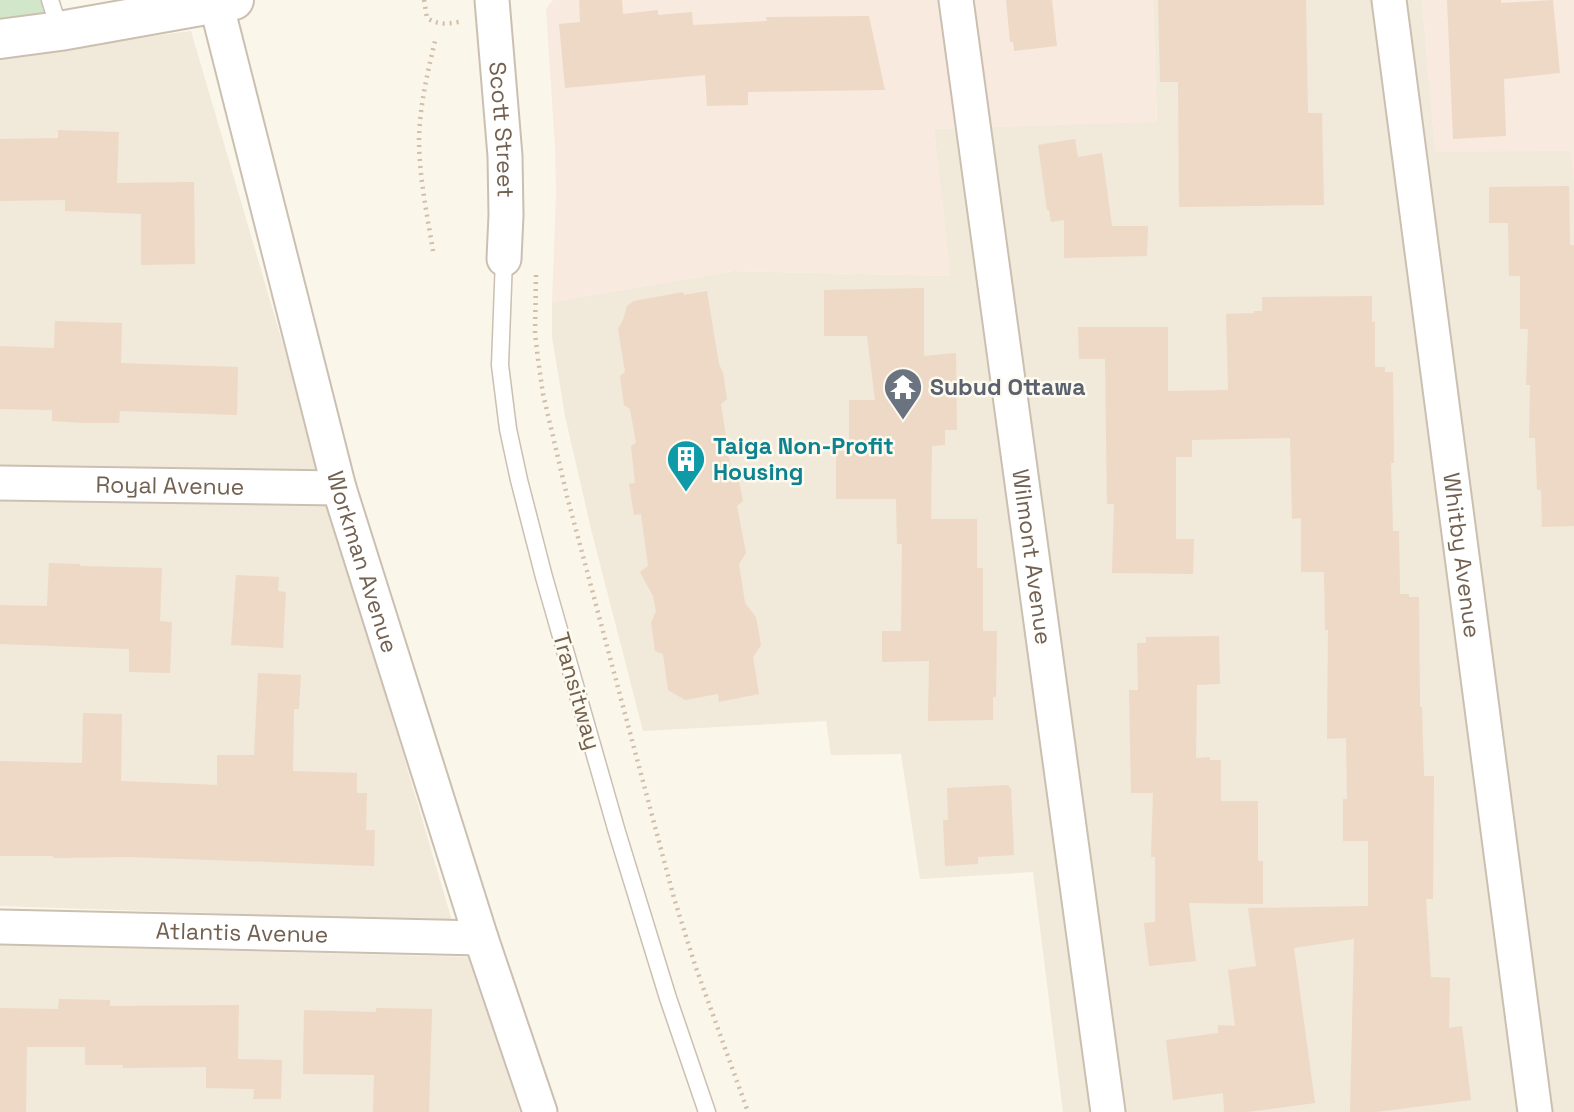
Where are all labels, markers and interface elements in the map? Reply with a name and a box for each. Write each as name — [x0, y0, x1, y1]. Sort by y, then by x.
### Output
street label: Scott Street — [482, 60, 521, 198]
temple icon: Subud Ottawa — [882, 366, 924, 421]
place label: Subud Ottawa — [930, 372, 1086, 402]
place label: Taiga Non-Profit Housing — [713, 431, 894, 487]
building icon: Taiga Non-Profit Housing — [665, 438, 707, 493]
street label: Wilmont Avenue — [1005, 467, 1059, 646]
street label: Workman Avenue — [320, 468, 405, 657]
street label: Royal Avenue — [95, 469, 244, 502]
street label: Whitby Avenue — [1436, 471, 1488, 640]
street label: Transitway — [546, 629, 608, 753]
street label: Atlantis Avenue — [155, 916, 329, 950]

